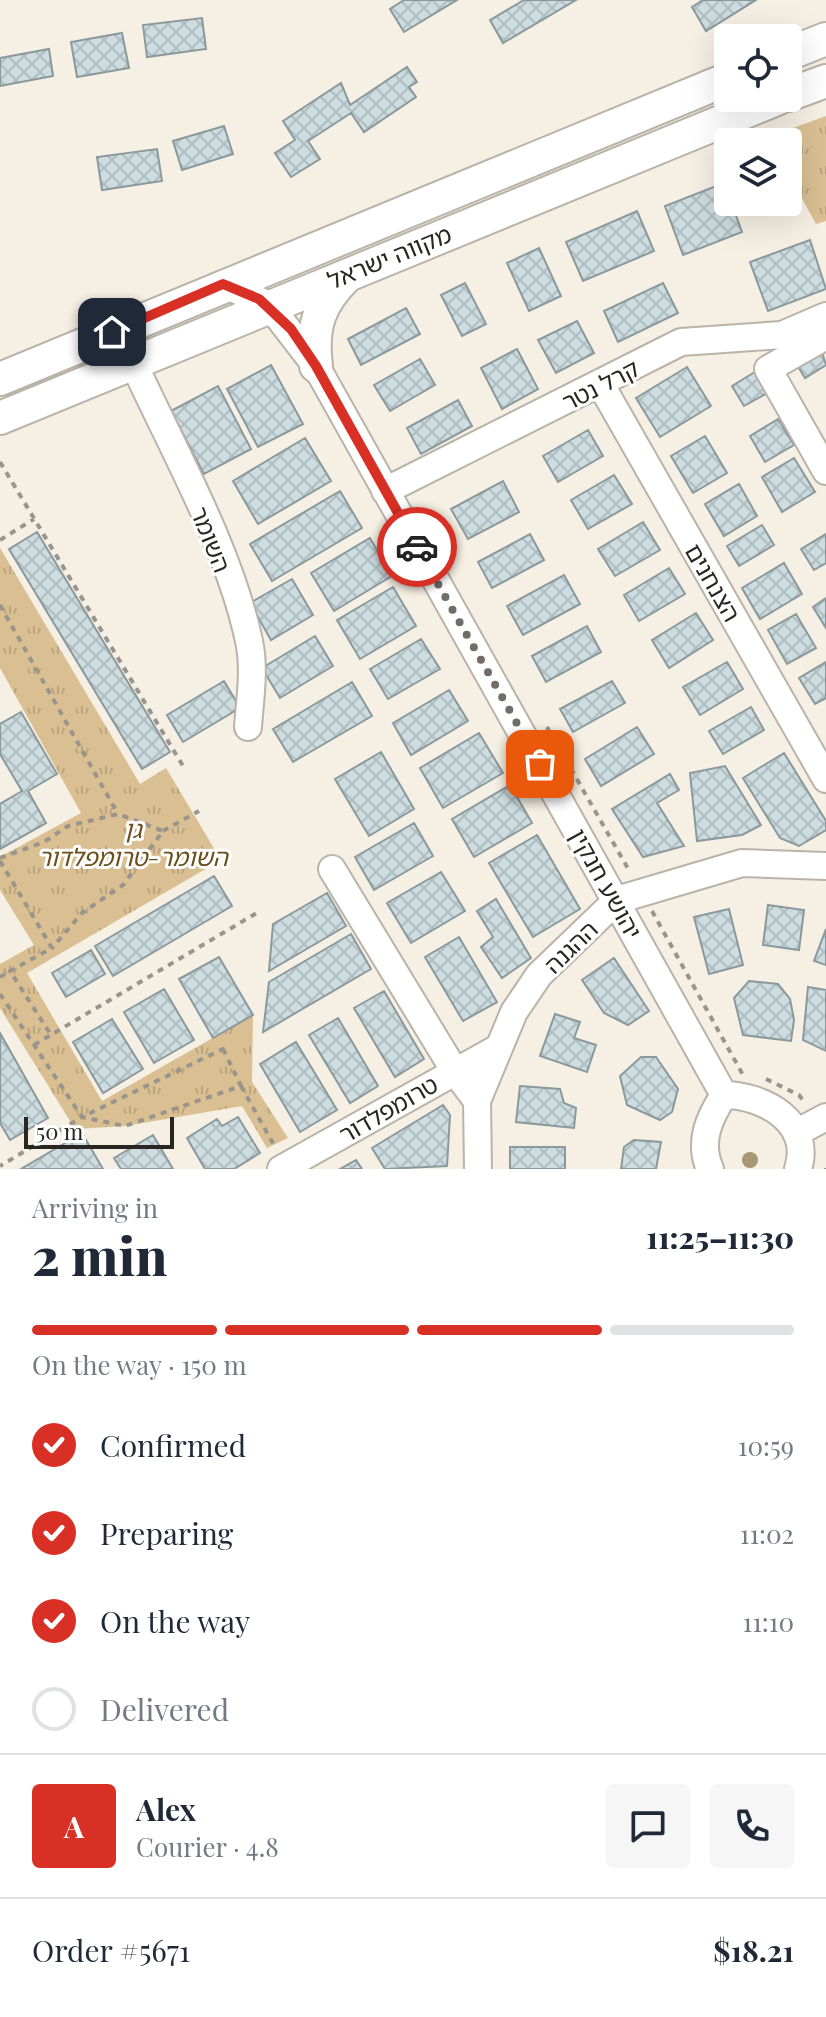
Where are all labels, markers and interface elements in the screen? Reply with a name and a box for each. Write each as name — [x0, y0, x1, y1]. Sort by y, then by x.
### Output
map controls — [714, 24, 802, 216]
button: locate — [714, 24, 802, 112]
button: layers — [714, 128, 802, 216]
street label: מקווה ישראל — [322, 217, 456, 295]
pin — [78, 298, 146, 366]
icon: home — [90, 310, 134, 354]
street label: קרל נטר — [556, 351, 644, 417]
street label: השומר — [184, 501, 240, 577]
courier — [377, 507, 457, 587]
icon: car — [395, 525, 439, 569]
street label: הצנחנים — [679, 537, 749, 627]
pin — [506, 730, 574, 798]
icon: bag — [518, 742, 562, 786]
park label: גן השומר-טרומפלדור — [38, 812, 230, 872]
street label: יהושע חנקין — [564, 822, 650, 944]
street label: ההגנה — [536, 913, 604, 979]
street label: טרומפלדור — [333, 1067, 443, 1149]
scale bar — [24, 1113, 174, 1149]
text: 50 m — [36, 1116, 83, 1146]
text: Arriving in — [32, 1190, 158, 1225]
text: 11:25–11:30 — [646, 1217, 794, 1257]
text: 2 min — [32, 1220, 167, 1289]
text: On the way · 150 m — [32, 1347, 247, 1382]
icon: check — [32, 1423, 76, 1467]
text: Confirmed — [100, 1425, 246, 1465]
text: 10:59 — [738, 1428, 794, 1463]
icon: check — [32, 1511, 76, 1555]
text: Preparing — [100, 1513, 233, 1553]
text: 11:02 — [740, 1516, 794, 1551]
icon: check — [32, 1599, 76, 1643]
text: On the way — [100, 1601, 250, 1641]
text: 11:10 — [743, 1604, 794, 1639]
text: Delivered — [100, 1689, 229, 1729]
button: chat — [606, 1784, 690, 1868]
button: phone — [710, 1784, 794, 1868]
text: Alex — [136, 1789, 196, 1829]
text: A — [64, 1806, 84, 1846]
text: Courier · 4.8 — [136, 1829, 279, 1864]
text: Order #5671 — [32, 1930, 190, 1970]
text: $18.21 — [713, 1930, 794, 1970]

